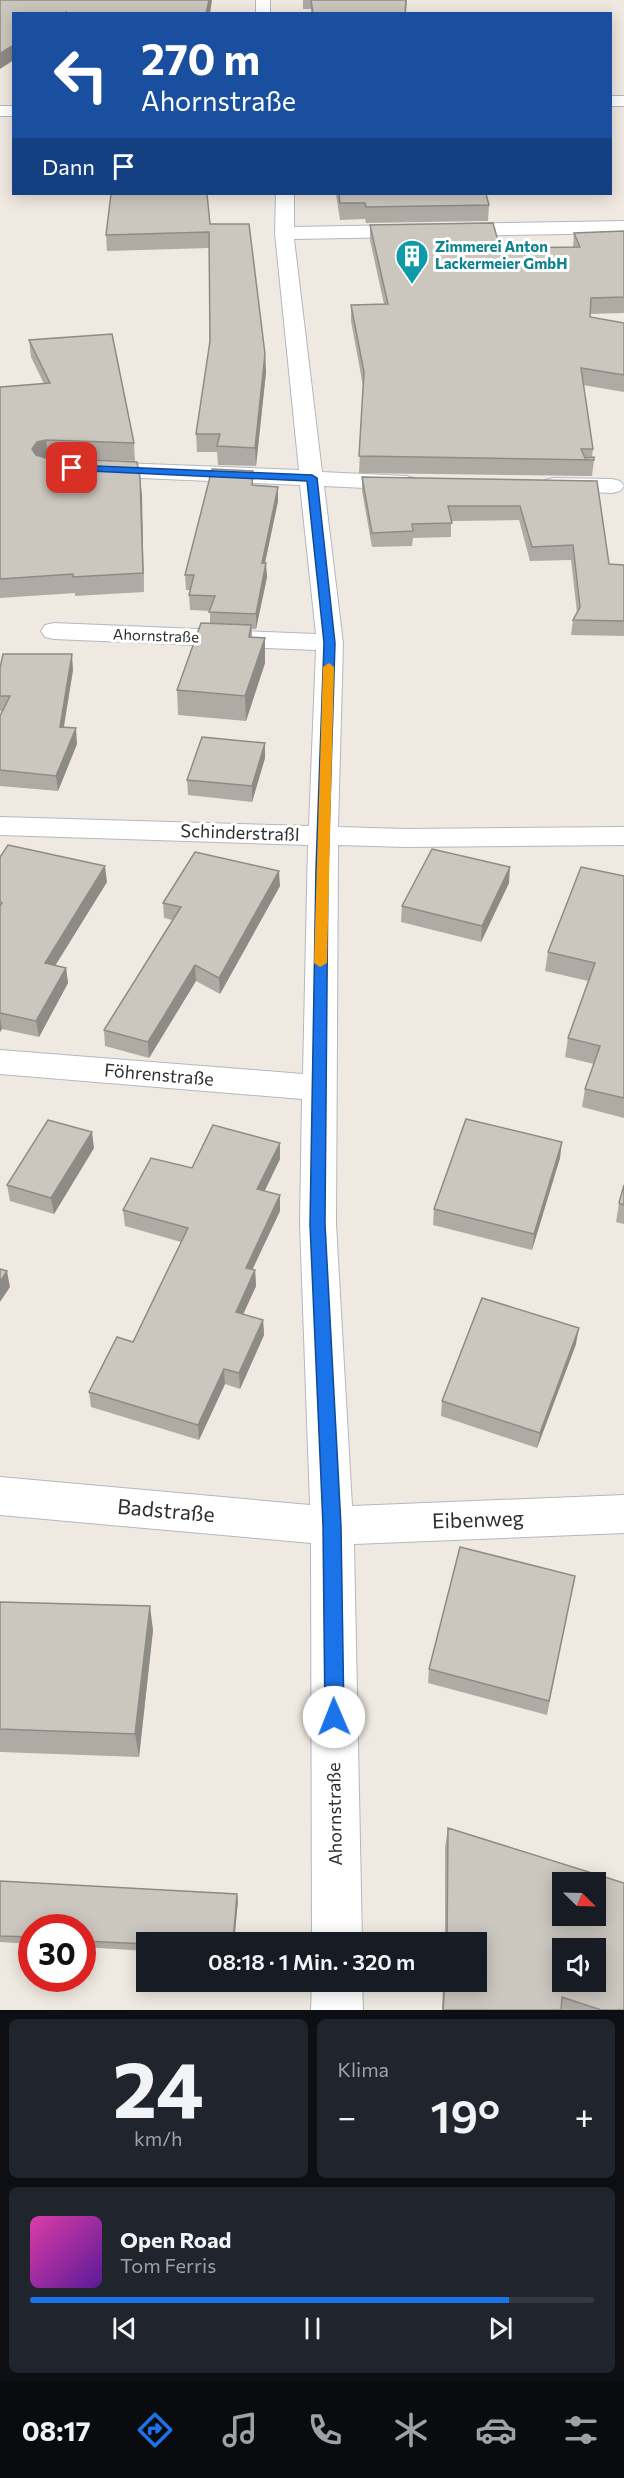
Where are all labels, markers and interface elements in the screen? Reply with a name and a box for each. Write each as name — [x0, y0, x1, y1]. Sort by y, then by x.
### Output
text: 270 m — [141, 32, 260, 84]
icon: left — [42, 36, 120, 114]
text: Ahornstraße — [141, 84, 296, 117]
icon: arrive — [107, 150, 140, 183]
text: Dann — [42, 153, 95, 180]
place label: Zimmerei Anton Lackermeier GmbH — [435, 237, 567, 272]
building icon: Zimmerei Anton Lackermeier GmbH — [394, 238, 430, 285]
pin — [46, 442, 97, 493]
icon: arrive — [55, 451, 88, 484]
street label: Ahornstraße — [113, 625, 199, 646]
street label: Schinderstraßl — [180, 819, 300, 845]
street label: Föhrenstraße — [103, 1058, 215, 1090]
street label: Badstraße — [116, 1493, 216, 1526]
street label: Eibenweg — [432, 1504, 524, 1533]
position arrow — [302, 1685, 366, 1749]
street label: Ahornstraße — [322, 1762, 346, 1866]
north arrow — [552, 1872, 606, 1926]
map controls — [552, 1872, 606, 1992]
speed limit sign: 30 — [18, 1914, 96, 1992]
button: sound — [552, 1938, 606, 1992]
text: 08:18 · 1 Min. · 320 m — [208, 1948, 415, 1975]
text: 24 — [113, 2039, 204, 2134]
text: Klima — [338, 2057, 389, 2081]
text: 19° — [431, 2087, 500, 2142]
text: − — [338, 2095, 356, 2136]
text: + — [575, 2095, 594, 2136]
text: km/h — [134, 2126, 183, 2150]
text: Open Road — [120, 2226, 231, 2253]
text: Tom Ferris — [120, 2253, 216, 2277]
icon: previous — [108, 2312, 141, 2345]
icon: pause — [296, 2312, 329, 2345]
icon: next — [484, 2312, 517, 2345]
icon: directions — [134, 2409, 176, 2451]
icon: music — [219, 2409, 261, 2451]
icon: phone — [304, 2409, 346, 2451]
icon: climate — [390, 2409, 432, 2451]
icon: car — [475, 2409, 517, 2451]
icon: filters — [560, 2409, 602, 2451]
text: 08:17 — [22, 2414, 90, 2447]

